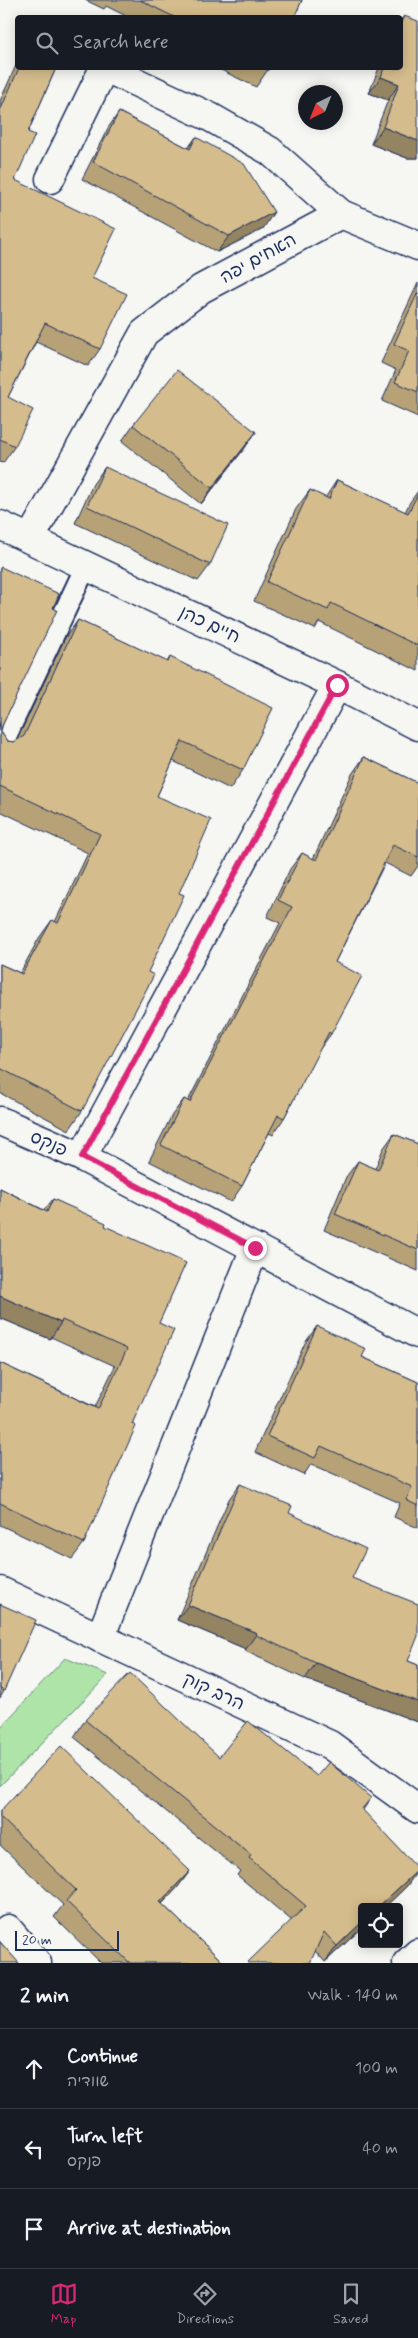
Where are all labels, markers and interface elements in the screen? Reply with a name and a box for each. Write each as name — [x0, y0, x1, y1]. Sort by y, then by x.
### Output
search box — [15, 15, 403, 70]
icon: search — [33, 29, 61, 57]
text: Search here — [73, 30, 169, 55]
north arrow — [298, 85, 343, 130]
street label: האחים יפה — [216, 228, 301, 290]
street label: חיים כהן — [175, 600, 244, 649]
route start — [326, 674, 349, 697]
street label: פנקס — [26, 1125, 71, 1163]
route end — [244, 1237, 267, 1260]
street label: הרב קוק — [179, 1667, 248, 1717]
map controls — [358, 1903, 403, 1948]
button: locate — [358, 1903, 403, 1948]
scale bar — [15, 1928, 119, 1951]
text: 20 m — [22, 1931, 52, 1949]
text: 2 min — [20, 1982, 69, 2010]
text: Walk · 140 m — [308, 1985, 398, 2006]
text: Continue — [67, 2044, 138, 2069]
icon: ahead — [20, 2055, 48, 2083]
text: 100 m — [355, 2058, 398, 2079]
text: שוודיה — [67, 2071, 109, 2092]
text: Turn left — [67, 2124, 143, 2149]
icon: left — [20, 2135, 48, 2163]
text: 40 m — [362, 2138, 398, 2159]
text: פנקס — [67, 2151, 101, 2172]
icon: arrive — [20, 2215, 48, 2243]
text: Arrive at destination — [67, 2216, 231, 2241]
tab: Map — [50, 2280, 78, 2328]
tab: Directions — [177, 2280, 234, 2328]
tab: Saved — [333, 2280, 368, 2328]

